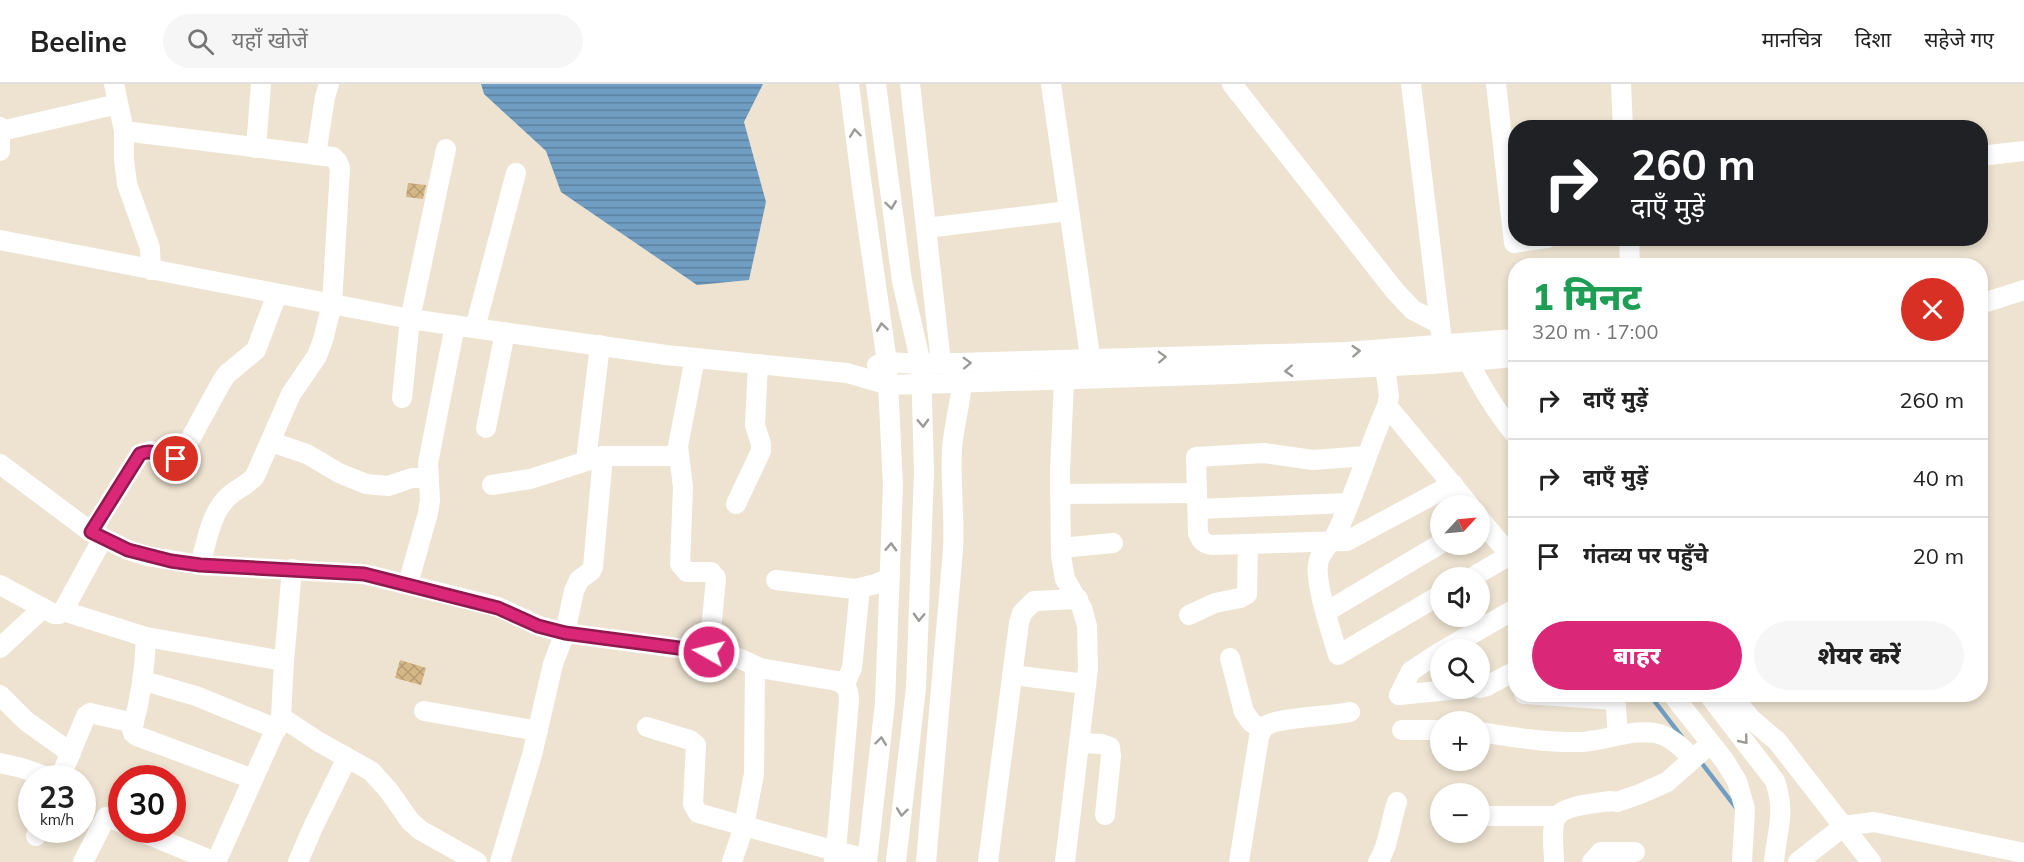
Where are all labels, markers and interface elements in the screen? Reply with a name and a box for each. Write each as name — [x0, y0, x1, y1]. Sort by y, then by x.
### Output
search box — [163, 14, 583, 68]
text: Beeline — [30, 24, 127, 59]
icon: search — [184, 25, 217, 58]
text: यहाँ खोजें — [232, 26, 308, 54]
text: मानचित्र — [1762, 26, 1822, 52]
text: दिशा — [1855, 26, 1891, 52]
text: सहेजे गए — [1924, 26, 1994, 52]
one-way arrow — [850, 129, 862, 138]
text: 260 m — [1631, 138, 1756, 191]
icon: right — [1532, 144, 1610, 222]
text: दाएँ मुड़ें — [1631, 190, 1705, 224]
one-way arrow — [884, 200, 896, 209]
text: 1 मिनट — [1532, 274, 1641, 319]
button: close — [1901, 278, 1964, 341]
text: 320 m · 17:00 — [1532, 319, 1658, 344]
one-way arrow — [877, 322, 889, 331]
one-way arrow — [1352, 345, 1361, 358]
one-way arrow — [1157, 350, 1166, 363]
one-way arrow — [962, 356, 971, 369]
one-way arrow — [1284, 365, 1293, 378]
icon: right — [1532, 384, 1565, 417]
text: दाएँ मुड़ें — [1583, 385, 1648, 413]
text: 260 m — [1899, 386, 1964, 414]
one-way arrow — [916, 418, 929, 427]
pin — [150, 433, 201, 484]
icon: arrive — [159, 442, 192, 475]
icon: right — [1532, 462, 1565, 495]
text: दाएँ मुड़ें — [1583, 463, 1648, 491]
text: 40 m — [1913, 464, 1964, 492]
north arrow — [1430, 495, 1490, 555]
map controls — [1430, 495, 1490, 843]
icon: arrive — [1532, 540, 1565, 573]
text: गंतव्य पर पहुँचे — [1583, 541, 1708, 569]
one-way arrow — [885, 542, 897, 551]
text: 20 m — [1913, 542, 1964, 570]
button: sound — [1430, 567, 1490, 627]
one-way arrow — [913, 613, 926, 622]
position arrow — [677, 620, 741, 684]
button: बाहर — [1532, 621, 1742, 690]
button: शेयर करें — [1754, 621, 1964, 690]
button: search — [1430, 639, 1490, 699]
button: + — [1430, 711, 1490, 771]
one-way arrow — [1737, 733, 1748, 744]
one-way arrow — [874, 737, 887, 746]
speed limit sign: 30 — [108, 765, 186, 843]
text: 23 — [39, 778, 75, 816]
button: − — [1430, 783, 1490, 843]
one-way arrow — [896, 807, 909, 816]
text: km/h — [40, 810, 74, 829]

